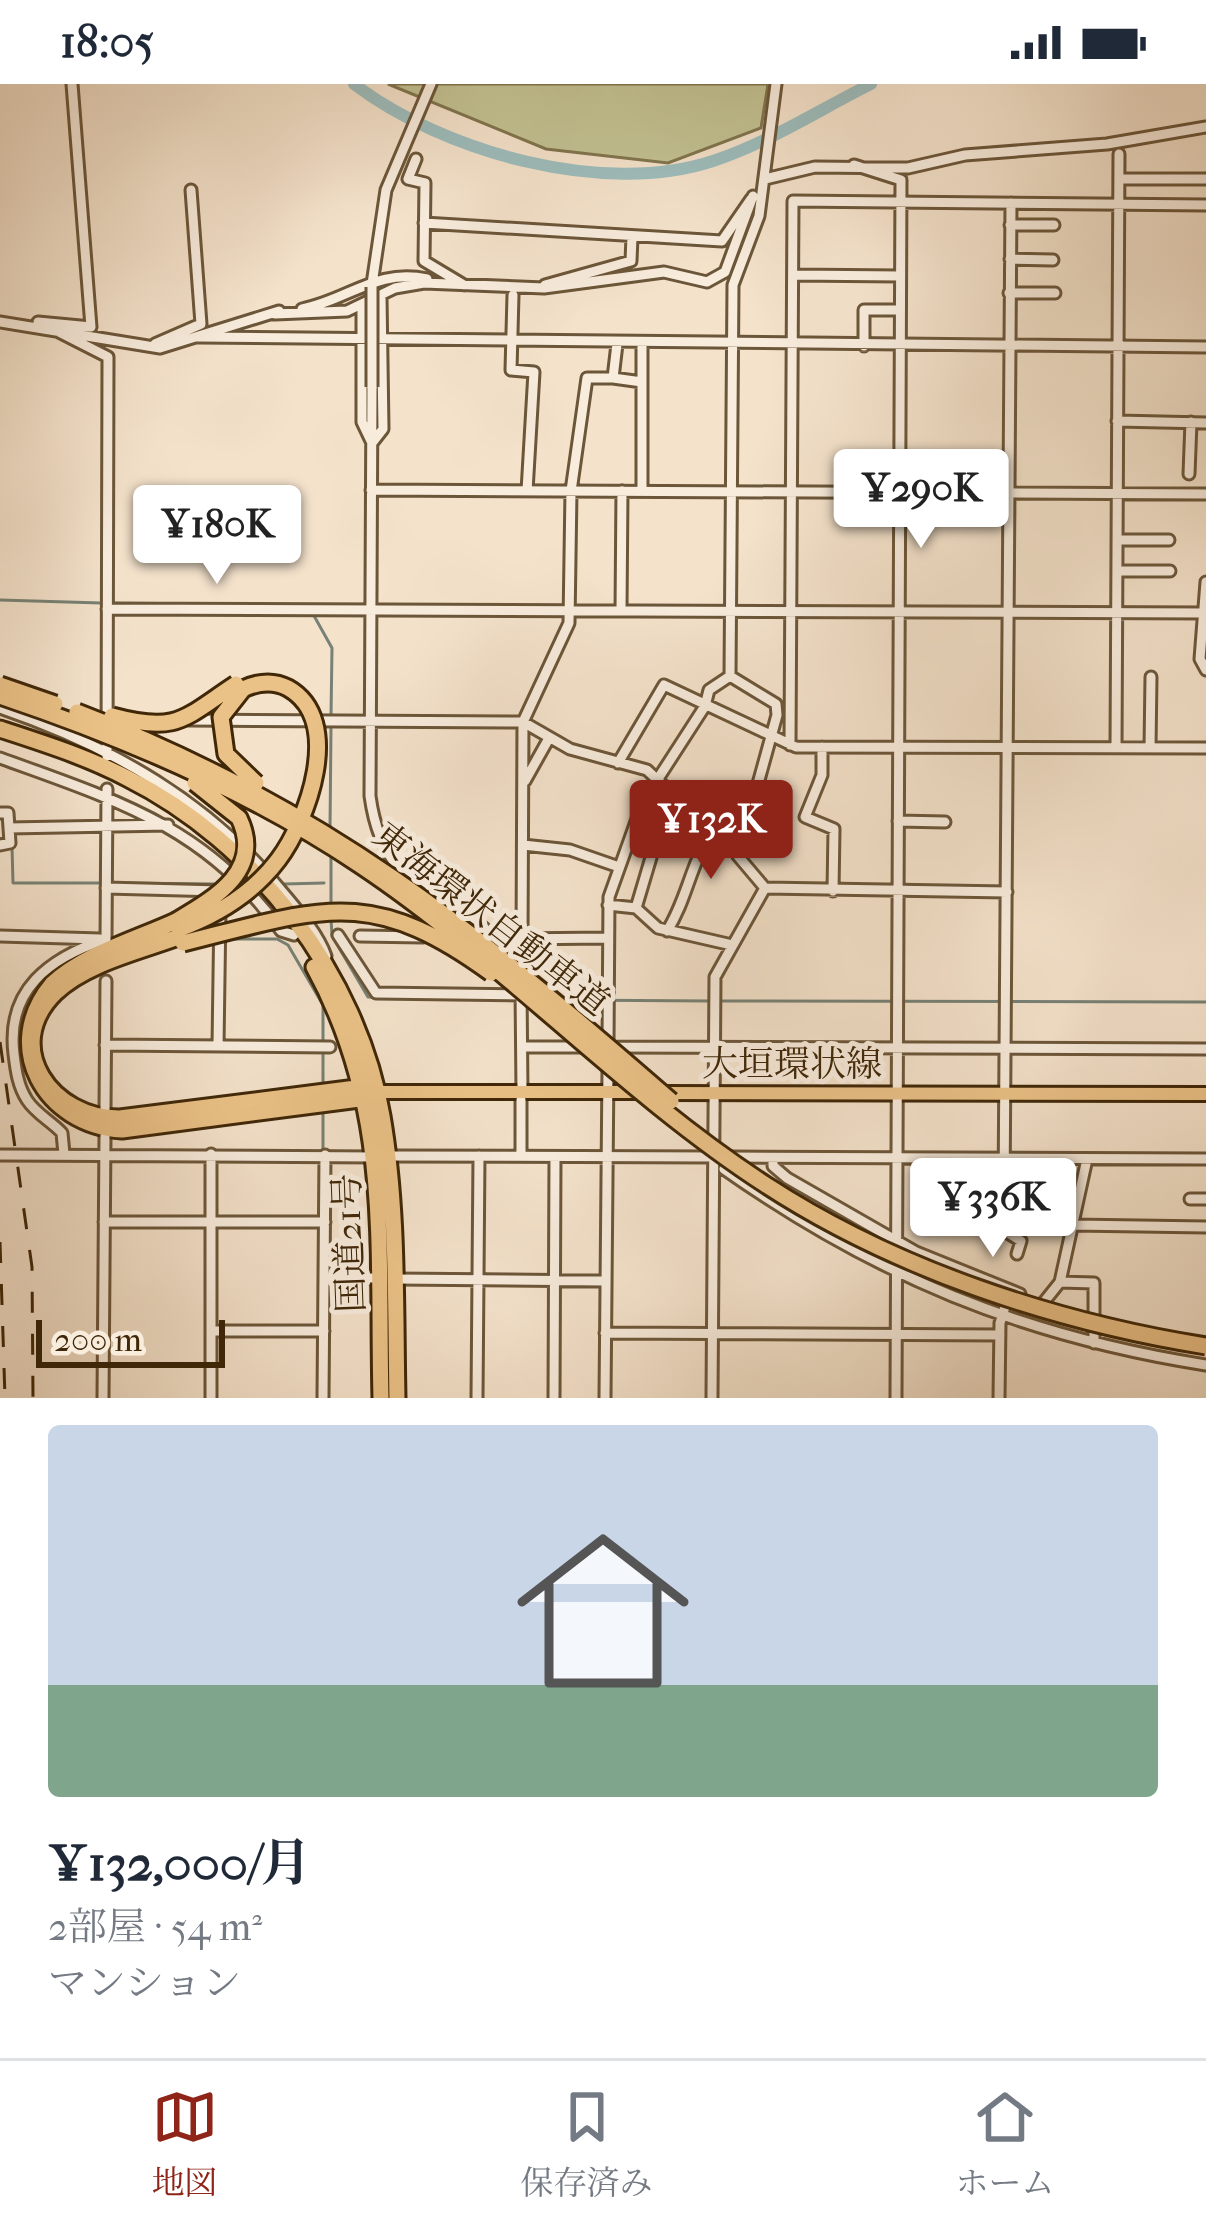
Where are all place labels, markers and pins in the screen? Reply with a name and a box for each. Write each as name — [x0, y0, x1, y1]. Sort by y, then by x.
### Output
pin: ¥290K — [837, 449, 1005, 551]
pin: ¥180K — [133, 485, 301, 587]
pin: ¥132K — [627, 780, 795, 882]
pin: ¥336K — [909, 1158, 1077, 1260]

